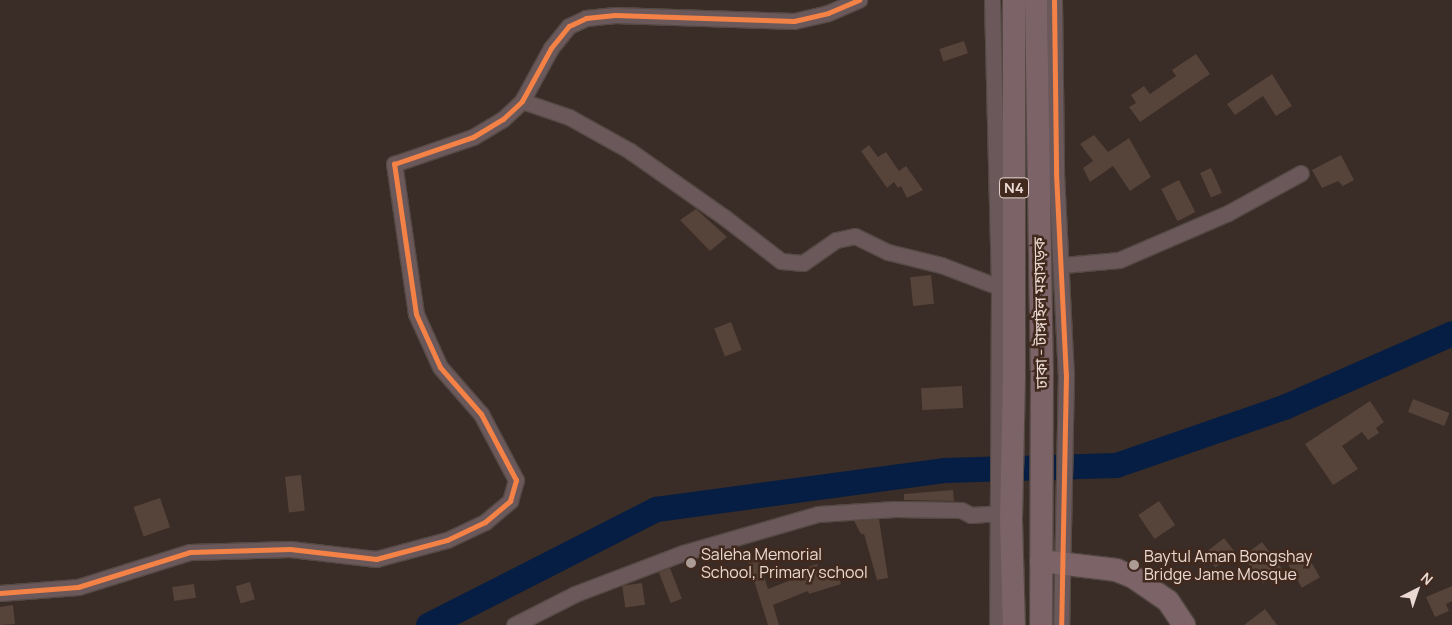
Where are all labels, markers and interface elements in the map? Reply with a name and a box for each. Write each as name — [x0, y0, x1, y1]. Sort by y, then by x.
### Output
road number: N4 — [999, 176, 1029, 200]
street label: ঢাকা - টাঙ্গাইল মহাসড়ক — [1029, 237, 1051, 389]
place label: Saleha Memorial School, Primary school — [701, 544, 868, 582]
place label: Baytul Aman Bongshay Bridge Jame Mosque — [1144, 546, 1312, 584]
marker: Saleha Memorial School, Primary school — [685, 557, 697, 569]
marker: Baytul Aman Bongshay Bridge Jame Mosque — [1128, 559, 1140, 571]
north arrow — [1392, 565, 1442, 615]
text: N — [1417, 568, 1437, 589]

